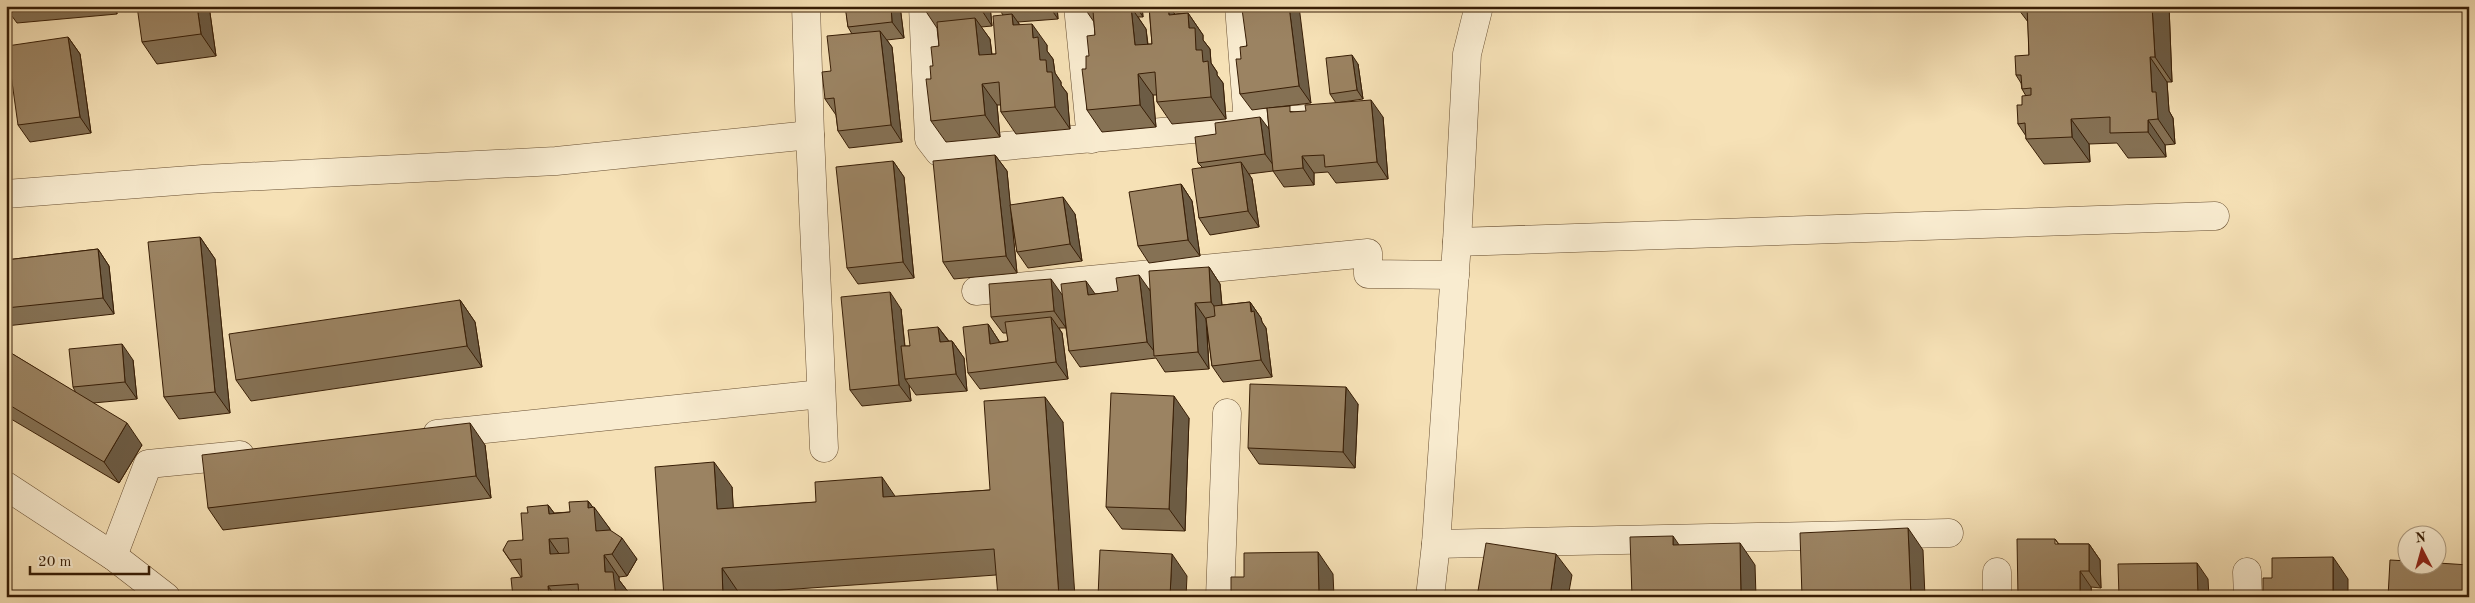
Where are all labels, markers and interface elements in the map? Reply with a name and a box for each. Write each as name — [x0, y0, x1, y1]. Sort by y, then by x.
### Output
north arrow — [2398, 526, 2448, 576]
text: N — [2415, 531, 2427, 546]
scale bar — [30, 543, 149, 575]
text: 20 m — [38, 555, 72, 570]

